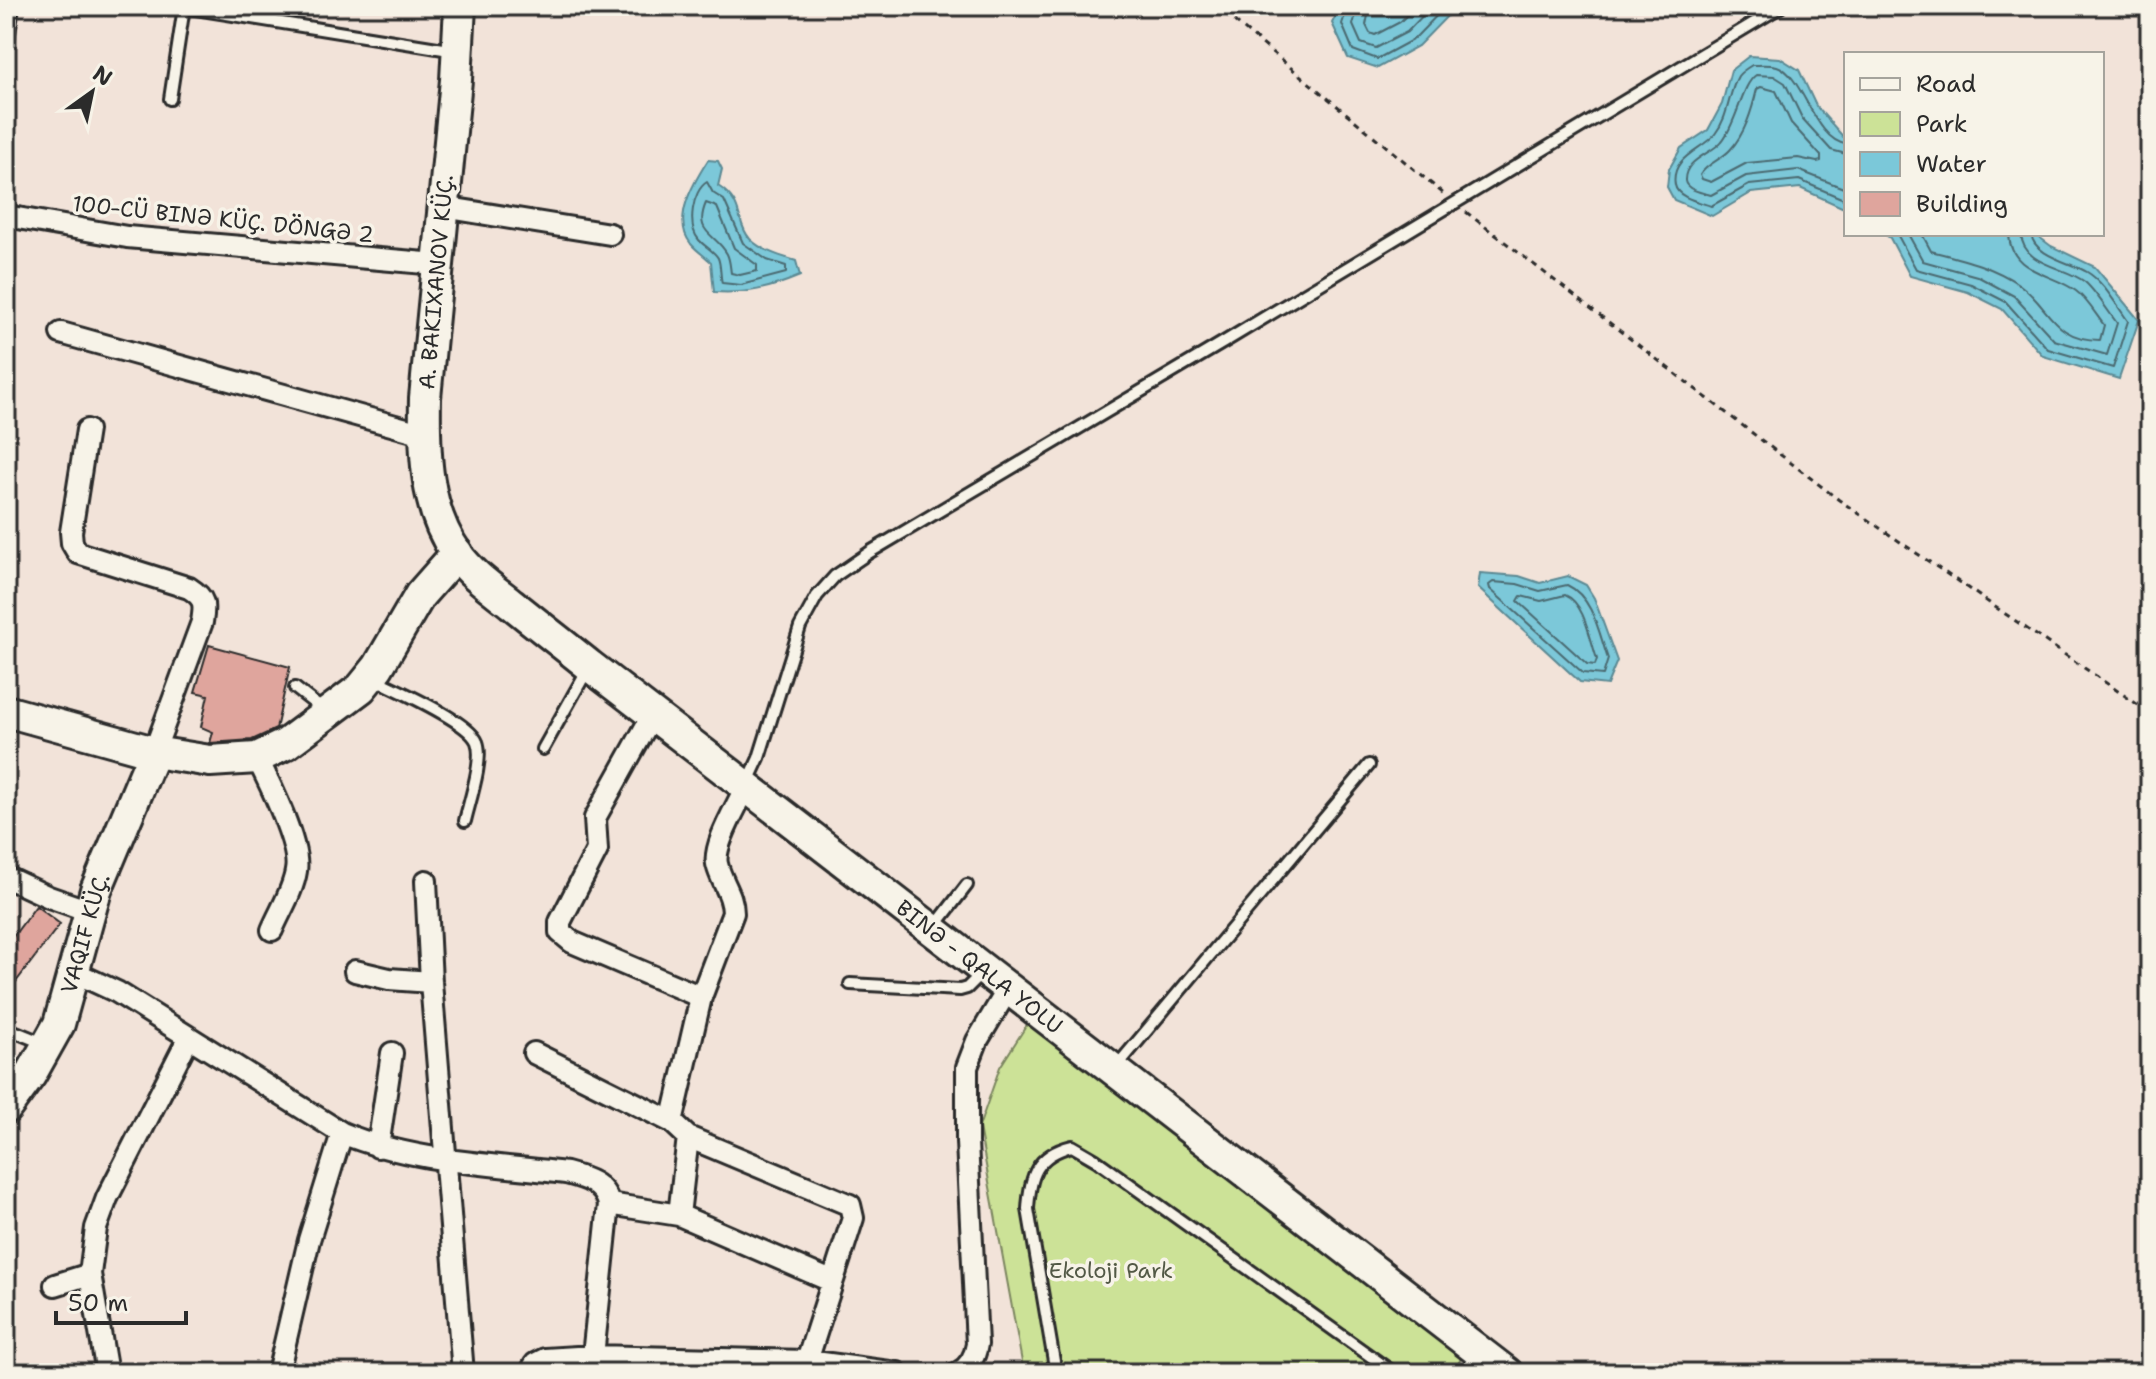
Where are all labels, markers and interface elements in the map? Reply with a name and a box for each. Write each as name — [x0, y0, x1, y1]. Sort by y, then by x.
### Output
north arrow — [52, 52, 132, 132]
legend — [1844, 52, 2104, 236]
text: N — [87, 59, 118, 93]
text: Road — [1916, 68, 1976, 100]
text: Park — [1916, 108, 1968, 140]
text: Water — [1916, 148, 1987, 180]
street label: A. BAKIXANOV KÜÇ. — [412, 173, 460, 391]
text: Building — [1916, 188, 2008, 220]
street label: 100-CÜ BINƏ KÜÇ. DÖNGƏ 2 — [71, 189, 375, 249]
street label: VAQIF KÜÇ. — [54, 868, 116, 997]
street label: BINƏ - QALA YOLU — [890, 893, 1069, 1040]
park label: Ekoloji Park — [1049, 1256, 1173, 1285]
scale bar — [56, 1275, 186, 1325]
text: 50 m — [68, 1287, 128, 1319]

